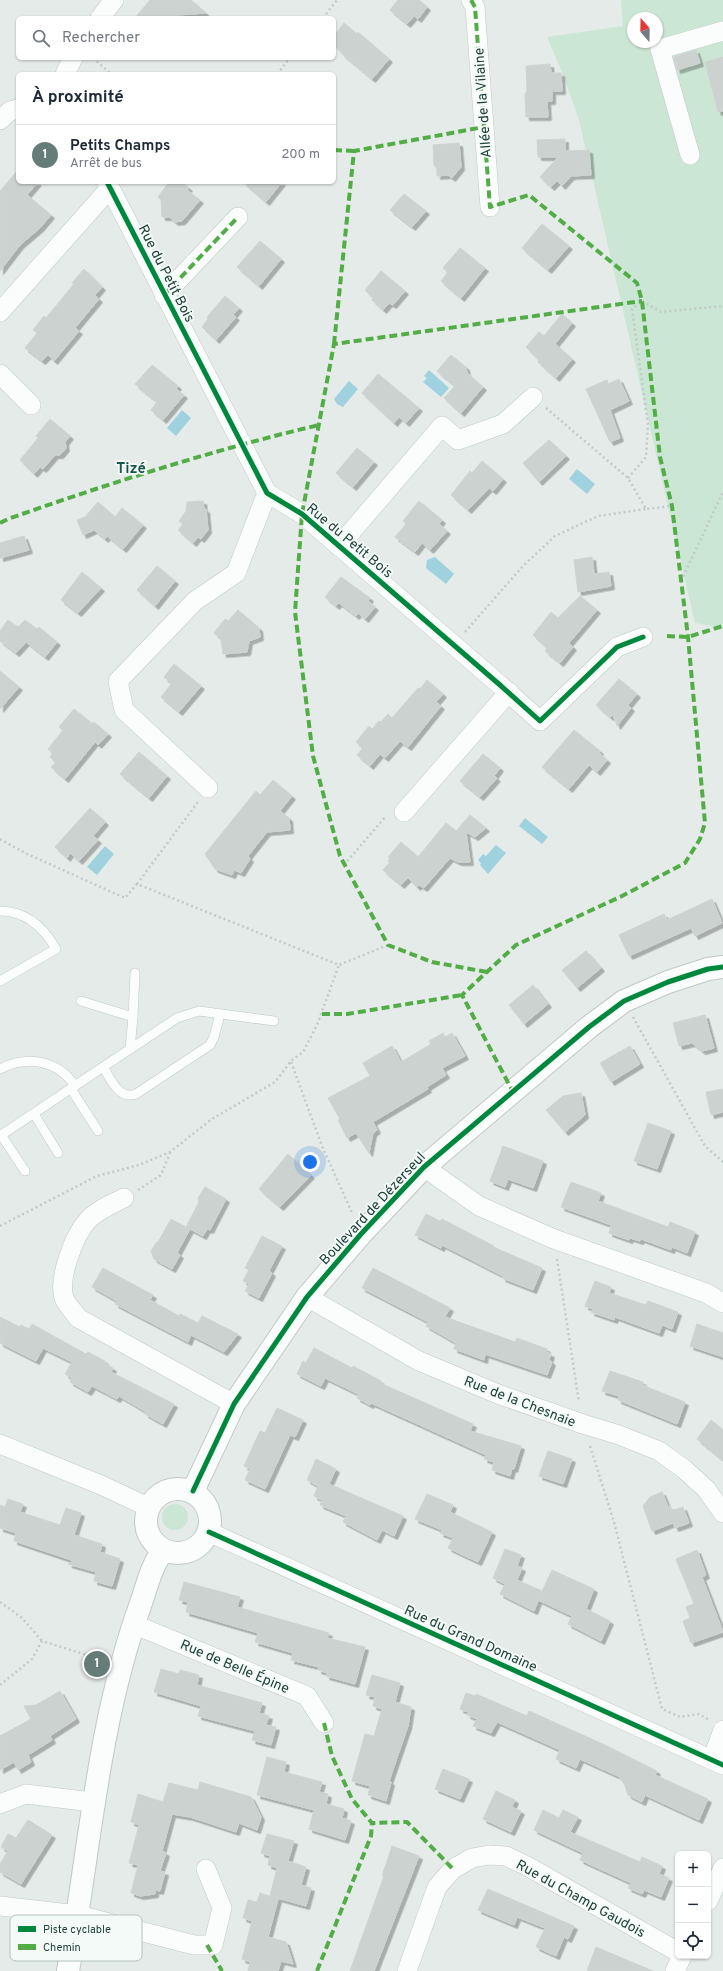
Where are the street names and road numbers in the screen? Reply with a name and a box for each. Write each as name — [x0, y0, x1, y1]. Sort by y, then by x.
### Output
street label: Allée de la Vilaine — [471, 47, 496, 159]
street label: Rue du Petit Bois — [134, 222, 198, 325]
street label: Rue du Petit Bois — [302, 500, 396, 582]
street label: Boulevard de Dézerseul — [317, 1149, 430, 1269]
street label: Rue de la Chesnaie — [461, 1373, 578, 1432]
street label: Rue du Grand Domaine — [401, 1602, 540, 1676]
street label: Rue de Belle Épine — [177, 1636, 292, 1698]
street label: Rue du Champ Gaudois — [513, 1857, 648, 1942]

